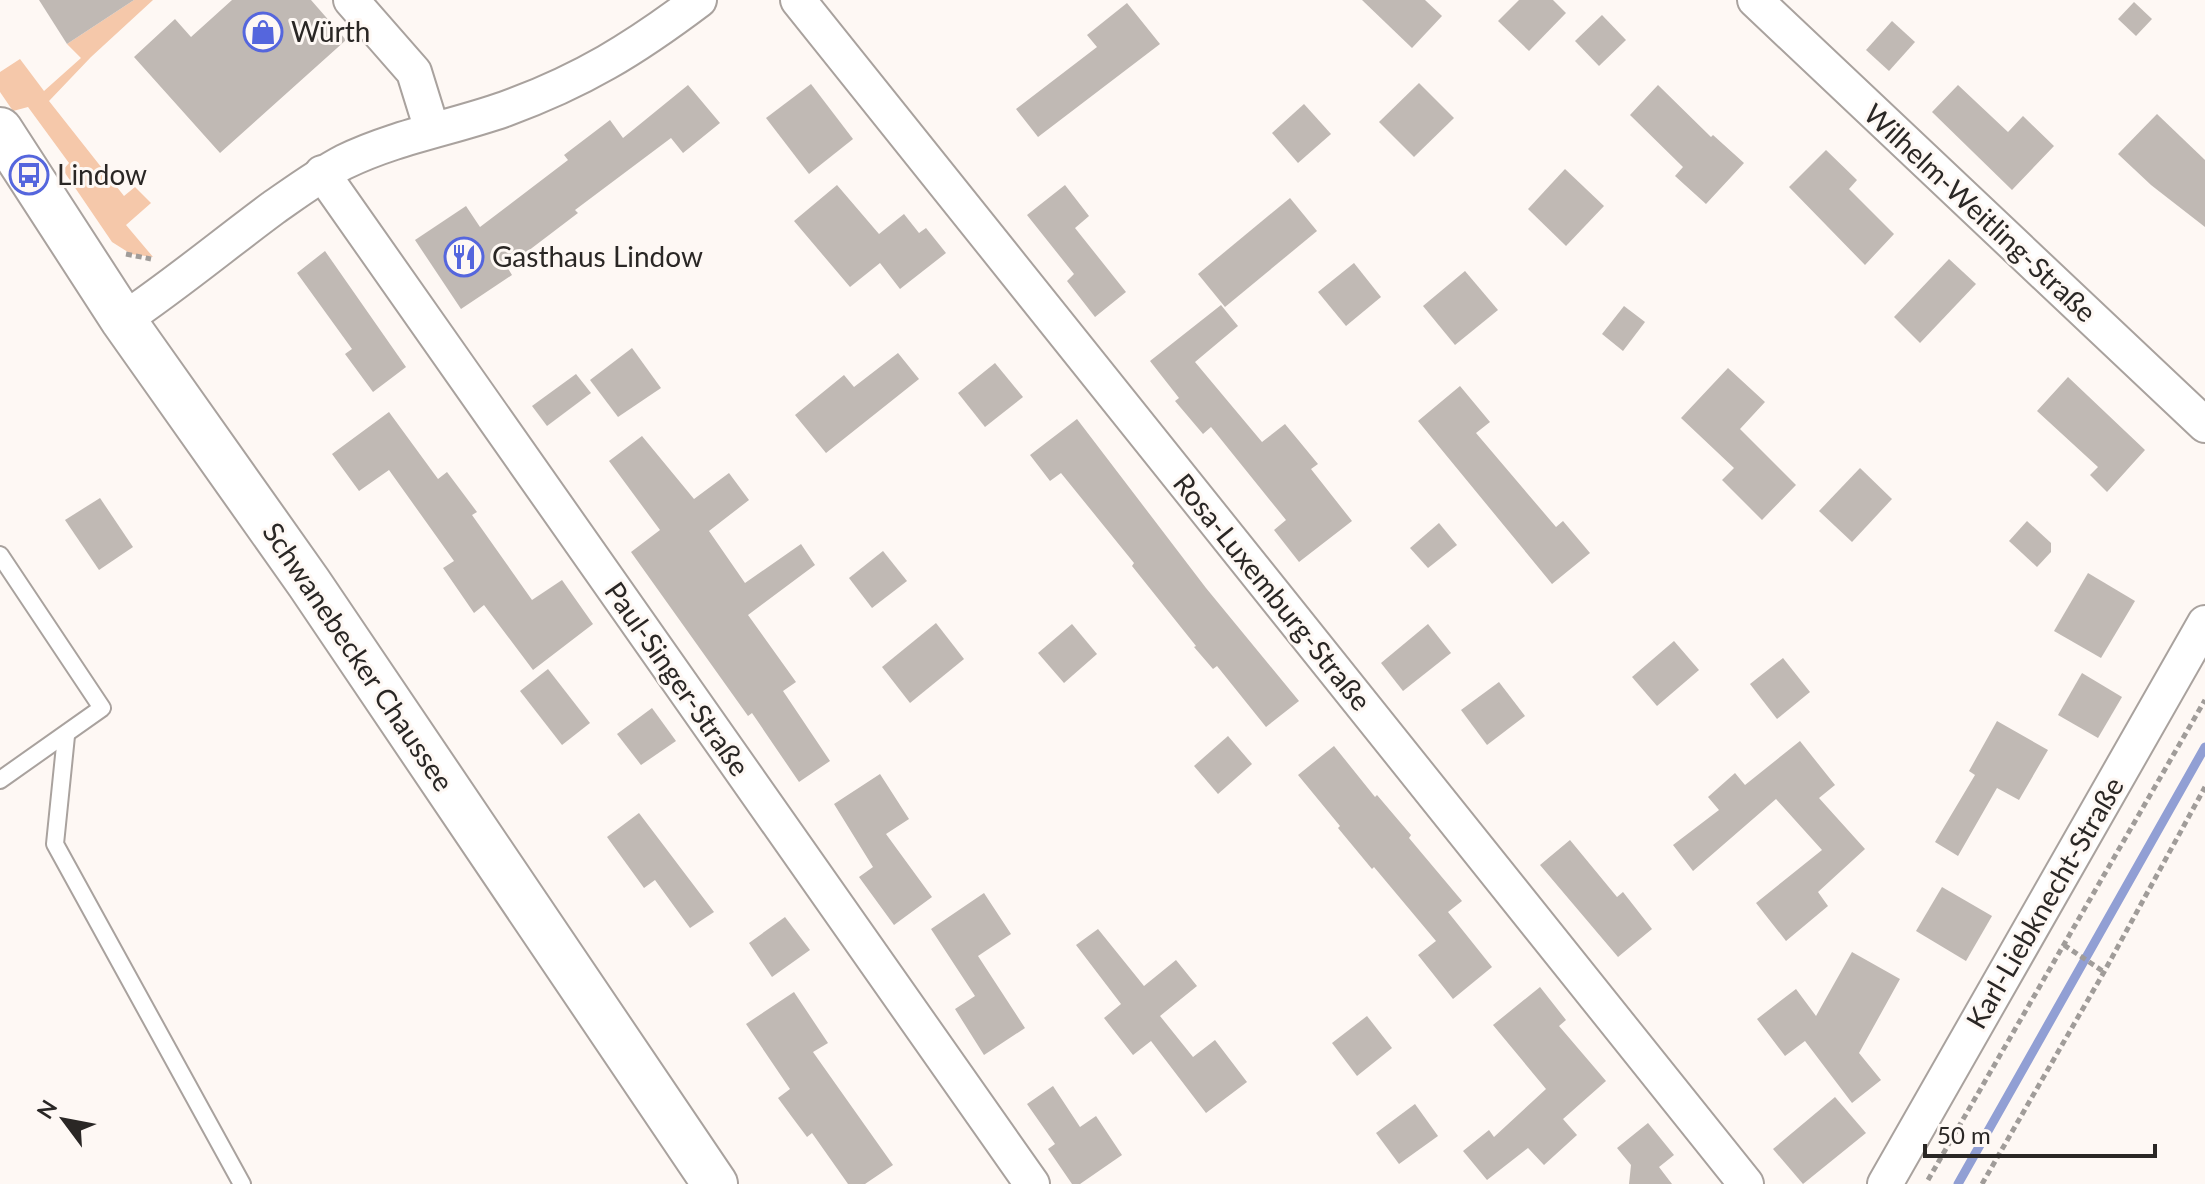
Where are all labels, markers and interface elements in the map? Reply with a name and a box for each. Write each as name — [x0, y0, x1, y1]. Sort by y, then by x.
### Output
shop icon: Würth — [242, 11, 284, 53]
place label: Würth — [291, 14, 370, 48]
street label: Wilhelm-Weitling-Straße — [1858, 96, 2104, 329]
bus stop icon: Lindow — [8, 154, 50, 196]
place label: Lindow — [57, 157, 147, 191]
restaurant icon: Gasthaus Lindow — [443, 236, 485, 278]
place label: Gasthaus Lindow — [492, 239, 703, 273]
street label: Rosa-Luxemburg-Straße — [1167, 466, 1379, 717]
street label: Schwanebecker Chaussee — [256, 516, 461, 797]
street label: Paul-Singer-Straße — [598, 575, 757, 782]
street label: Karl-Liebknecht-Straße — [1958, 771, 2130, 1034]
north arrow — [24, 1080, 104, 1160]
text: N — [31, 1095, 63, 1123]
scale bar — [1925, 1108, 2155, 1158]
text: 50 m — [1937, 1120, 1991, 1149]

